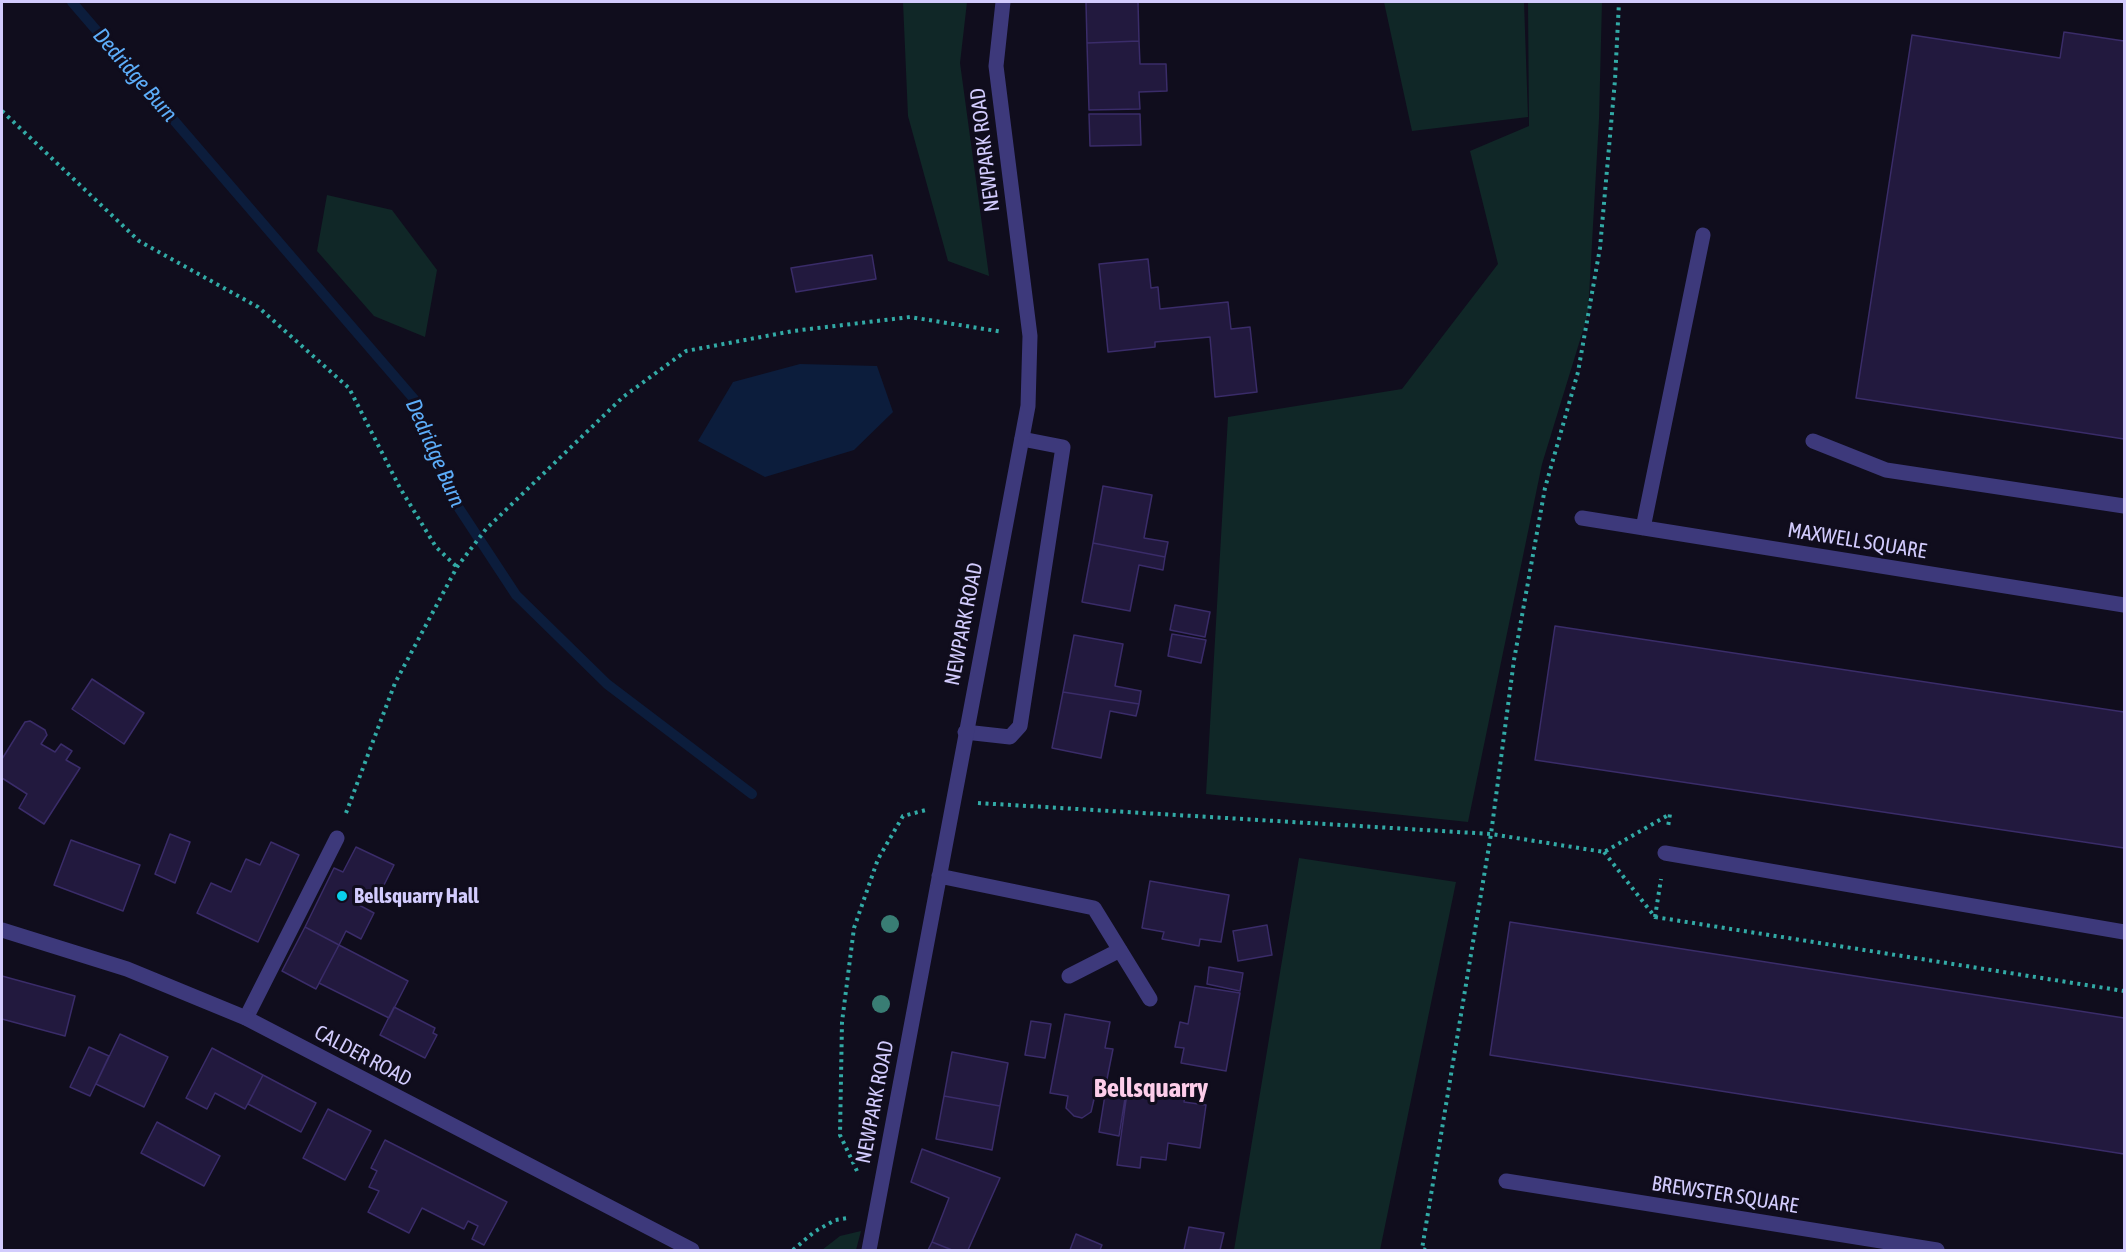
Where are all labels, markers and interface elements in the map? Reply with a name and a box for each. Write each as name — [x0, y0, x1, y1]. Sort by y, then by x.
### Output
water label: Dedridge Burn — [87, 23, 183, 127]
street label: NEWPARK ROAD — [965, 87, 1005, 213]
water label: Dedridge Burn — [399, 395, 471, 511]
street label: MAXWELL SQUARE — [1786, 518, 1928, 564]
street label: NEWPARK ROAD — [940, 560, 988, 688]
place label: Bellsquarry Hall — [354, 883, 479, 909]
marker: Bellsquarry Hall — [335, 889, 349, 903]
street label: CALDER ROAD — [310, 1020, 416, 1092]
street label: NEWPARK ROAD — [851, 1038, 899, 1166]
district label: Bellsquarry — [1094, 1072, 1208, 1104]
street label: BREWSTER SQUARE — [1650, 1171, 1800, 1219]

